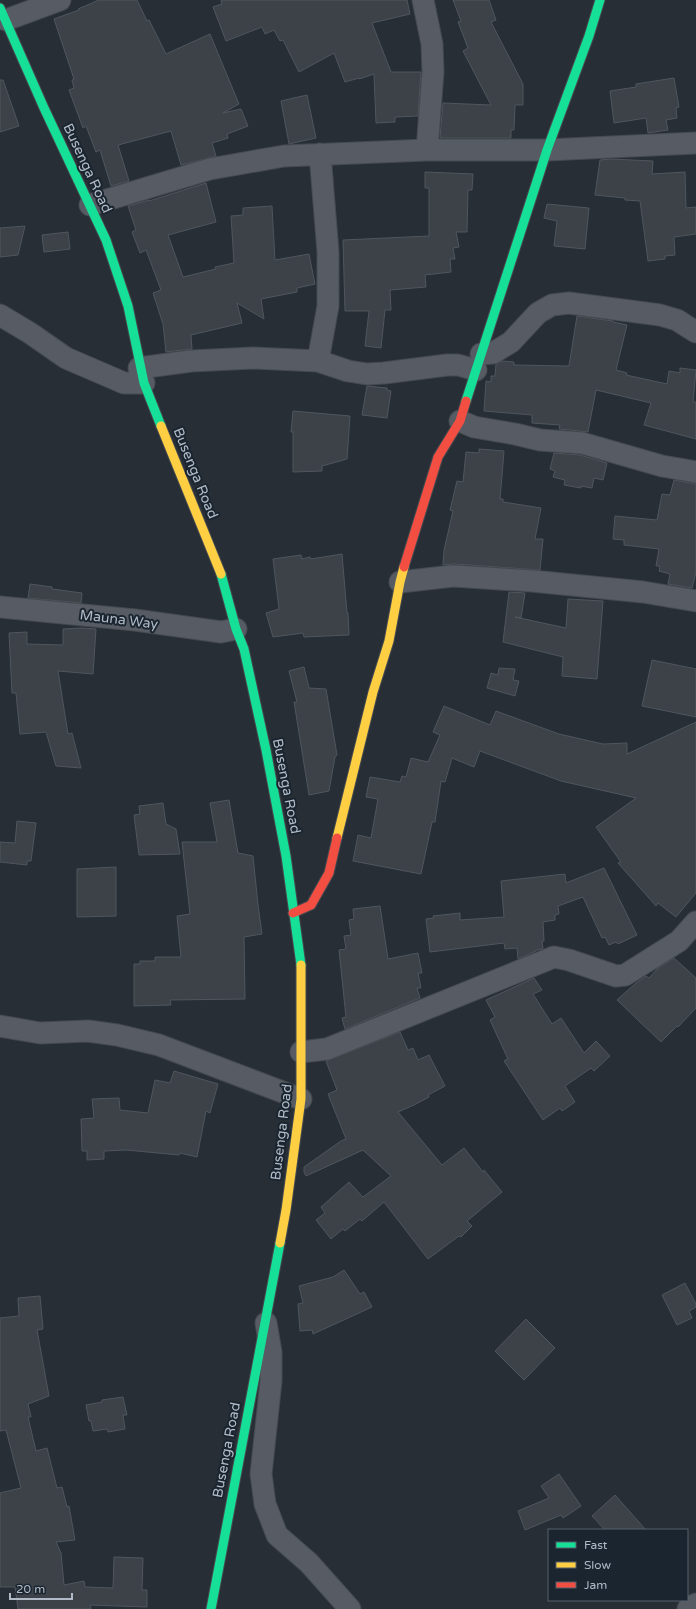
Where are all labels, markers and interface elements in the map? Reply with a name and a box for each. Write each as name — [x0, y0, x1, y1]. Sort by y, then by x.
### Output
street label: Busenga Road — [59, 121, 116, 216]
street label: Busenga Road — [170, 425, 222, 521]
street label: Mauna Way — [79, 606, 160, 633]
street label: Busenga Road — [269, 737, 304, 835]
street label: Busenga Road — [267, 1083, 296, 1181]
street label: Busenga Road — [209, 1401, 244, 1499]
legend — [548, 1529, 688, 1601]
text: Fast — [584, 1538, 608, 1552]
text: Slow — [584, 1558, 611, 1572]
scale bar — [10, 1575, 72, 1601]
text: Jam — [584, 1578, 607, 1592]
text: 20 m — [16, 1582, 45, 1596]

